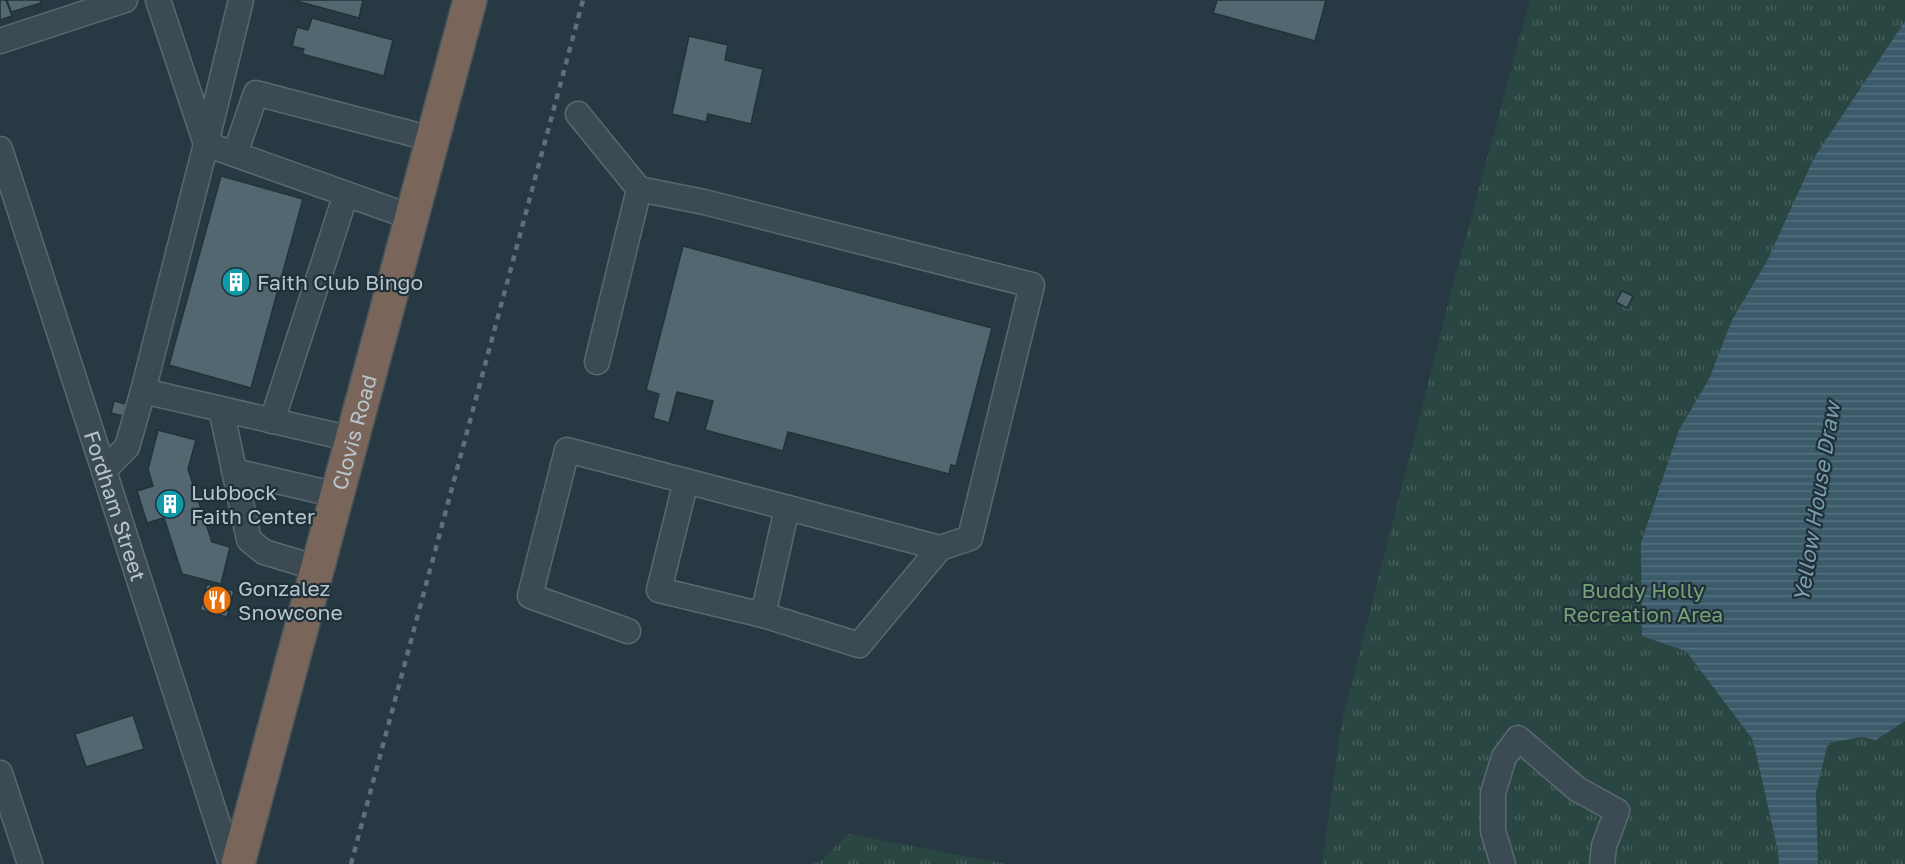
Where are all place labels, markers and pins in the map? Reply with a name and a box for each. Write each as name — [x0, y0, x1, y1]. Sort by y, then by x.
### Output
building icon: Faith Club Bingo — [220, 266, 252, 298]
place label: Faith Club Bingo — [257, 269, 423, 295]
place label: Lubbock Faith Center — [191, 479, 315, 529]
building icon: Lubbock Faith Center — [154, 488, 186, 520]
place label: Gonzalez Snowcone — [238, 575, 343, 625]
restaurant icon: Gonzalez Snowcone — [201, 584, 233, 616]

